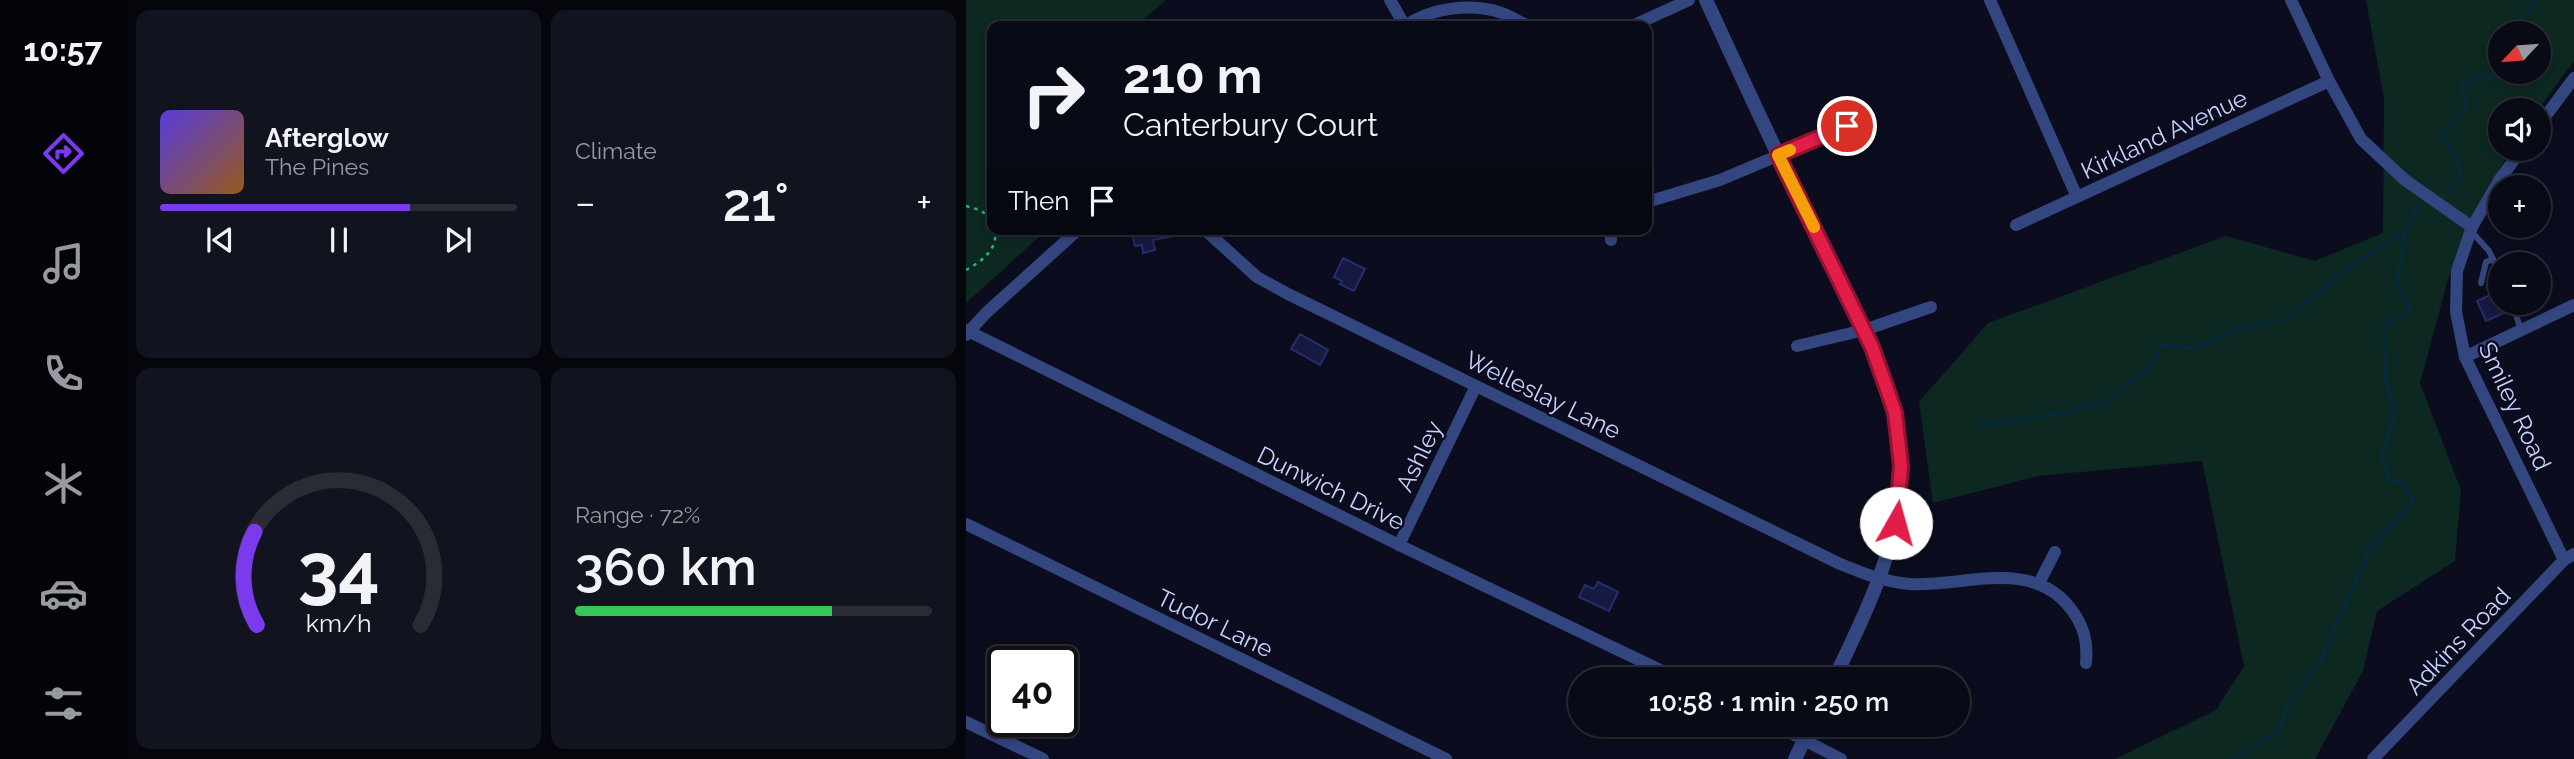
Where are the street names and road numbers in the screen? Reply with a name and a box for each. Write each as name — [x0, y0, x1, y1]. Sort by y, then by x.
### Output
street label: Kirkland Avenue — [2076, 83, 2252, 185]
street label: Smiley Road — [2473, 337, 2557, 475]
street label: Welleslay Lane — [1461, 345, 1625, 445]
street label: Ashley — [1390, 416, 1448, 496]
street label: Dunwich Drive — [1253, 440, 1409, 536]
street label: Adkins Road — [2400, 581, 2516, 701]
street label: Tudor Lane — [1152, 583, 1278, 663]

